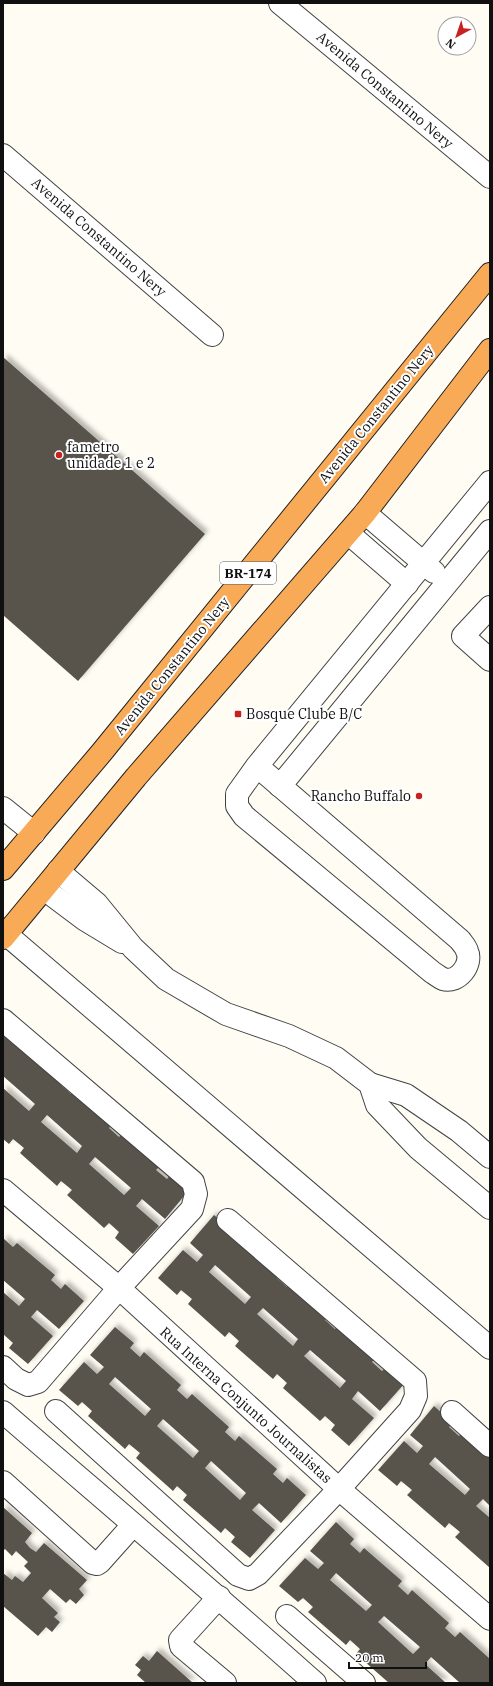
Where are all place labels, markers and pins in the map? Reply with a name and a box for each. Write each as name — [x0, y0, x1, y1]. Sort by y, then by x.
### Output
place label: fametro unidade 1 e 2 — [67, 438, 155, 472]
marker: fametro unidade 1 e 2 — [54, 450, 64, 460]
place label: Bosque Clube B/C — [246, 705, 362, 723]
marker: Bosque Clube B/C — [233, 709, 243, 719]
place label: Rancho Buffalo — [311, 787, 411, 805]
marker: Rancho Buffalo — [414, 791, 424, 801]

